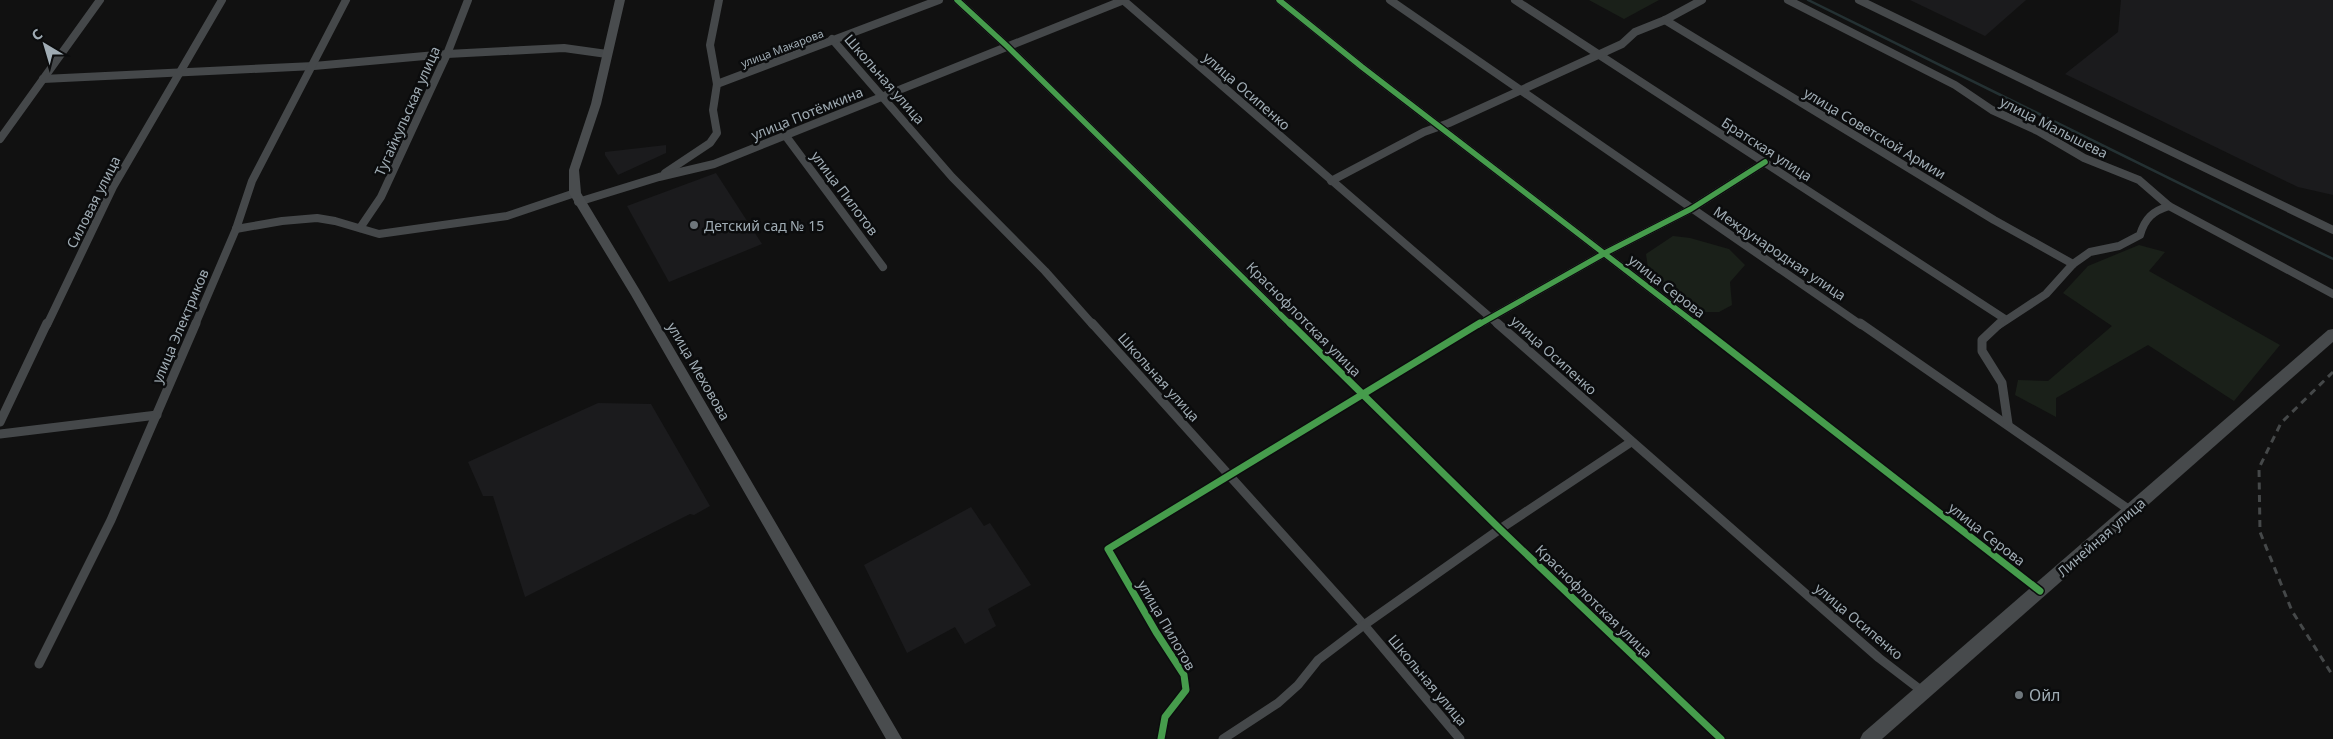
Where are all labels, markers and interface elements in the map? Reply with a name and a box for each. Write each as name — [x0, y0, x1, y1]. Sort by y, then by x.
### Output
north arrow — [20, 20, 70, 70]
text: С — [27, 24, 46, 45]
street label: улица Макарова — [739, 25, 825, 71]
street label: Школьная улица — [841, 30, 929, 128]
street label: Тугайкульская улица — [370, 43, 444, 179]
street label: улица Осипенко — [1199, 48, 1295, 134]
street label: улица Потёмкина — [748, 82, 866, 144]
street label: улица Советской Армии — [1800, 83, 1950, 183]
street label: улица Малышева — [1997, 92, 2111, 162]
street label: Братская улица — [1718, 113, 1816, 185]
street label: улица Пилотов — [807, 147, 883, 239]
street label: Силовая улица — [62, 153, 124, 251]
street label: Международная улица — [1710, 202, 1850, 304]
place label: Детский сад № 15 — [704, 216, 824, 235]
marker: Детский сад № 15 — [688, 219, 700, 231]
street label: улица Серова — [1625, 250, 1709, 322]
street label: Краснофлотская улица — [1242, 257, 1366, 381]
street label: улица Электриков — [147, 266, 213, 386]
street label: улица Осипенко — [1507, 311, 1601, 399]
street label: улица Меховова — [663, 318, 735, 424]
street label: Школьная улица — [1114, 328, 1204, 426]
street label: Линейная улица — [2053, 493, 2149, 581]
street label: улица Серова — [1945, 498, 2029, 570]
street label: Краснофлотская улица — [1532, 540, 1656, 662]
street label: улица Пилотов — [1133, 576, 1201, 674]
street label: улица Осипенко — [1811, 578, 1907, 664]
street label: Школьная улица — [1384, 630, 1472, 730]
place label: Ойл — [2029, 684, 2061, 706]
marker: Ойл — [2013, 689, 2025, 701]

